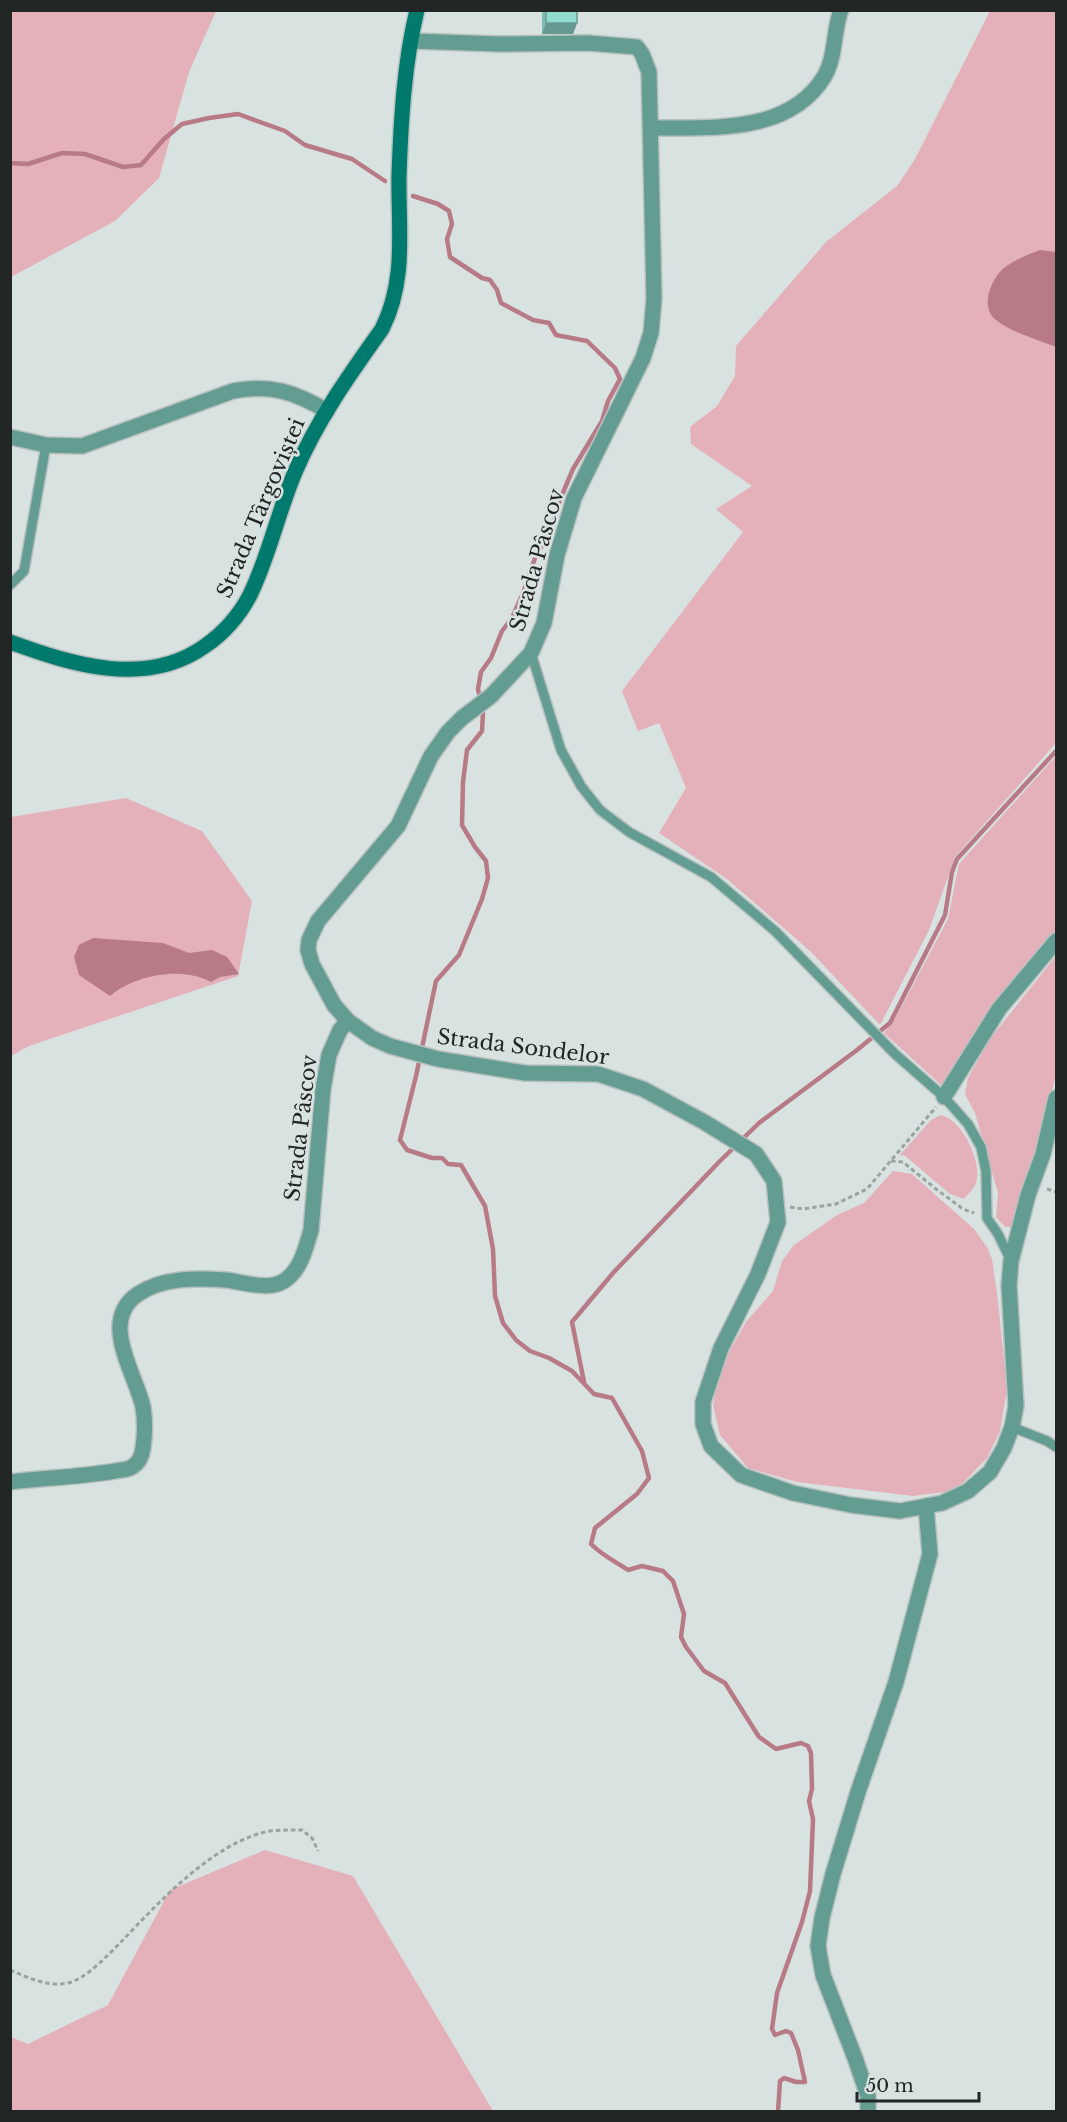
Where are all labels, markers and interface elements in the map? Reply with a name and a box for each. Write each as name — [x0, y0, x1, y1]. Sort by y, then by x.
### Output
street label: Strada Târgoviștei — [211, 414, 311, 602]
street label: Strada Pâscov — [504, 485, 570, 634]
street label: Strada Sondelor — [435, 1024, 611, 1070]
street label: Strada Pâscov — [279, 1053, 323, 1203]
scale bar — [857, 2065, 978, 2103]
text: 50 m — [866, 2075, 914, 2097]

